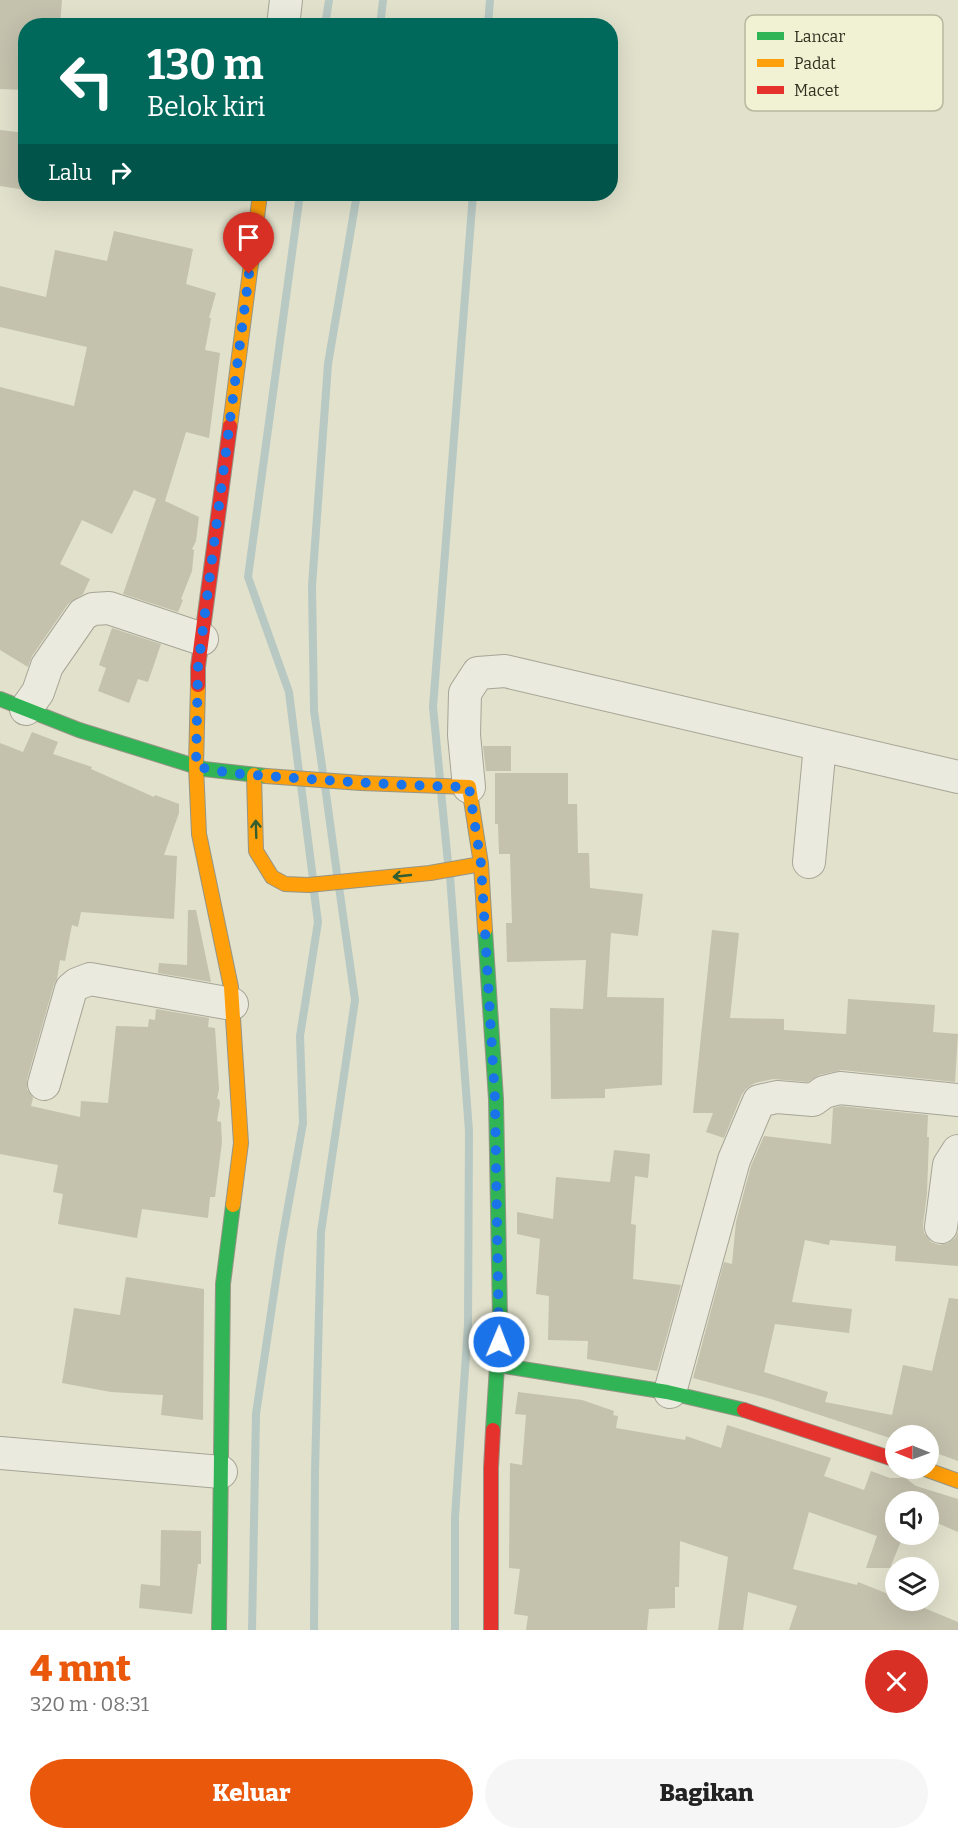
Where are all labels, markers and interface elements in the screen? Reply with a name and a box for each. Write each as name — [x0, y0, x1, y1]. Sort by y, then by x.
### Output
legend — [745, 15, 943, 111]
text: Lancar — [794, 27, 845, 46]
text: 130 m — [147, 40, 264, 90]
icon: left — [48, 42, 126, 120]
text: Padat — [794, 54, 836, 73]
text: Macet — [794, 81, 839, 100]
text: Belok kiri — [147, 91, 265, 123]
icon: right — [104, 156, 137, 189]
text: Lalu — [48, 159, 92, 186]
pin — [223, 212, 274, 274]
icon: arrive — [232, 221, 265, 254]
one-way arrow — [250, 819, 261, 839]
one-way arrow — [393, 871, 413, 882]
position arrow — [467, 1310, 531, 1374]
north arrow — [885, 1425, 939, 1479]
map controls — [885, 1425, 939, 1611]
button: sound — [885, 1491, 939, 1545]
button: layers — [885, 1557, 939, 1611]
text: 4 mnt — [30, 1647, 131, 1691]
button: close — [865, 1650, 928, 1713]
text: 320 m · 08:31 — [30, 1692, 149, 1716]
button: Keluar — [30, 1759, 473, 1828]
button: Bagikan — [485, 1759, 928, 1828]

